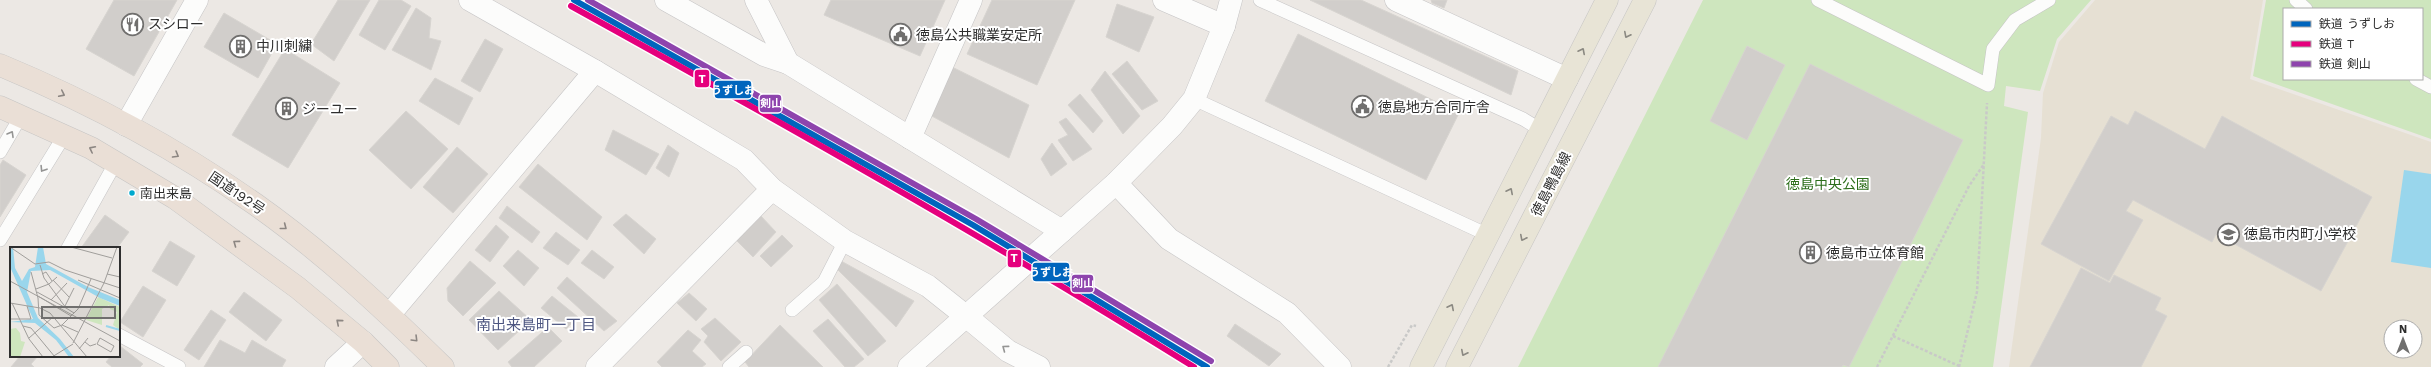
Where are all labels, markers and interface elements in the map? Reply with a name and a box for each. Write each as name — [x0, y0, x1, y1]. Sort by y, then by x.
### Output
legend — [2283, 8, 2423, 80]
restaurant icon: スシロー — [119, 11, 145, 37]
place label: スシロー — [148, 16, 204, 32]
text: 鉄道 うずしお — [2319, 17, 2395, 31]
public building icon: 徳島公共職業安定所 — [888, 22, 914, 48]
place label: 徳島公共職業安定所 — [916, 27, 1042, 43]
one-way arrow — [1624, 30, 1632, 38]
building icon: 中川刺繍 — [228, 33, 254, 59]
text: 鉄道 T — [2319, 37, 2354, 51]
place label: 中川刺繍 — [256, 38, 312, 54]
one-way arrow — [1577, 47, 1585, 55]
text: 鉄道 剣山 — [2319, 57, 2371, 71]
line badge: T — [694, 69, 710, 88]
text: T — [698, 73, 706, 86]
line badge: うずしお — [714, 80, 752, 99]
text: うずしお — [711, 84, 755, 97]
one-way arrow — [57, 89, 65, 96]
line badge: 剣山 — [759, 94, 782, 113]
public building icon: 徳島地方合同庁舎 — [1349, 94, 1375, 120]
building icon: ジーユー — [273, 96, 299, 122]
text: 剣山 — [760, 97, 782, 110]
place label: 徳島地方合同庁舎 — [1378, 99, 1490, 115]
place label: ジーユー — [302, 101, 358, 117]
one-way arrow — [6, 131, 13, 138]
one-way arrow — [89, 146, 96, 154]
street label: 徳島鴨島線 — [1528, 149, 1574, 219]
one-way arrow — [172, 150, 179, 157]
one-way arrow — [41, 165, 48, 172]
street label: 国道192号 — [206, 168, 268, 218]
park label: 徳島中央公園 — [1786, 176, 1870, 192]
place label: 南出来島 — [140, 186, 192, 201]
marker: 南出来島 — [127, 188, 137, 198]
one-way arrow — [1505, 188, 1513, 196]
school or university icon: 徳島市内町小学校 — [2216, 221, 2242, 247]
one-way arrow — [280, 222, 287, 229]
place label: 徳島市内町小学校 — [2244, 226, 2356, 242]
one-way arrow — [1520, 233, 1528, 241]
one-way arrow — [233, 240, 240, 247]
building icon: 徳島市立体育館 — [1798, 240, 1824, 266]
place label: 徳島市立体育館 — [1826, 245, 1924, 261]
inset map — [10, 247, 120, 357]
line badge: T — [1007, 249, 1022, 268]
text: T — [1010, 252, 1018, 265]
line badge: うずしお — [1032, 262, 1070, 282]
text: うずしお — [1029, 266, 1073, 279]
line badge: 剣山 — [1071, 274, 1094, 293]
text: 剣山 — [1072, 277, 1094, 290]
one-way arrow — [1446, 304, 1454, 312]
district label: 南出来島町一丁目 — [476, 316, 596, 334]
one-way arrow — [336, 319, 343, 326]
north arrow — [2383, 319, 2423, 359]
text: N — [2399, 323, 2407, 336]
one-way arrow — [410, 334, 418, 342]
one-way arrow — [1002, 345, 1009, 353]
one-way arrow — [1461, 349, 1468, 357]

